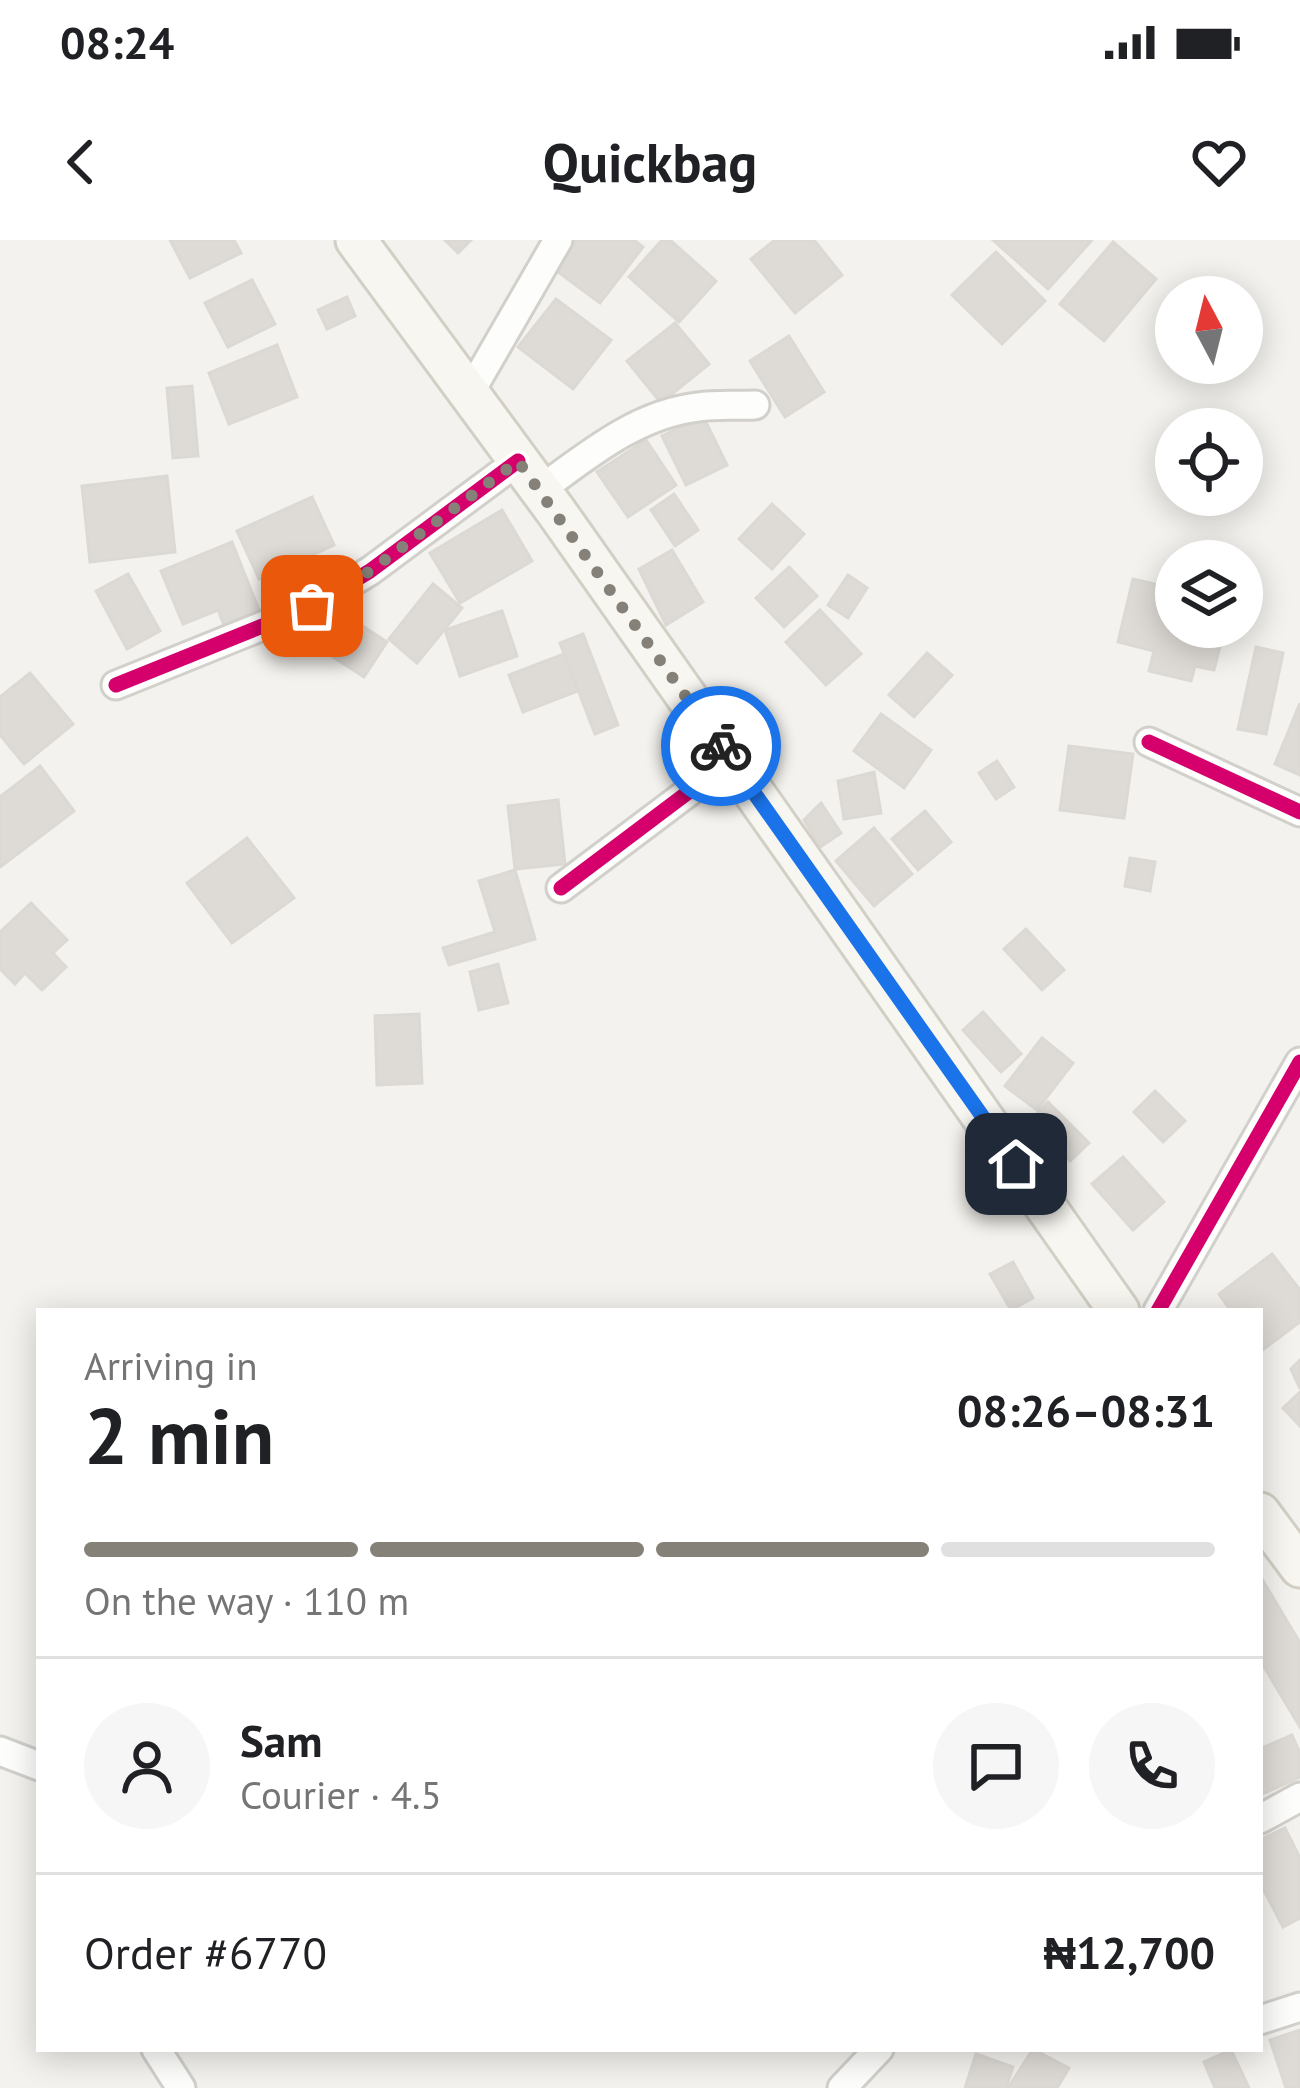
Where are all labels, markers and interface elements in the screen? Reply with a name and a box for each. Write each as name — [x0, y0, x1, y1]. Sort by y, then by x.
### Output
text: 08:24 — [60, 13, 174, 71]
text: Quickbag — [543, 127, 757, 197]
icon: back — [48, 129, 114, 195]
icon: heart — [1186, 129, 1252, 195]
north arrow — [1155, 276, 1263, 384]
map controls — [1155, 276, 1263, 648]
button: locate — [1155, 408, 1263, 516]
button: layers — [1155, 540, 1263, 648]
pin — [261, 555, 363, 657]
icon: bag — [279, 573, 345, 639]
courier — [661, 686, 781, 806]
icon: bike — [688, 713, 754, 779]
pin — [965, 1113, 1067, 1215]
icon: home — [983, 1131, 1049, 1197]
text: Arriving in — [84, 1340, 258, 1391]
text: 08:26–08:31 — [957, 1381, 1215, 1439]
text: 2 min — [84, 1385, 274, 1486]
text: On the way · 110 m — [84, 1575, 409, 1626]
button: person — [84, 1703, 210, 1829]
button: chat — [933, 1703, 1059, 1829]
button: phone — [1089, 1703, 1215, 1829]
text: Sam — [240, 1711, 322, 1769]
text: Courier · 4.5 — [240, 1769, 442, 1820]
text: Order #6770 — [84, 1923, 327, 1981]
text: ₦12,700 — [1044, 1923, 1215, 1981]

